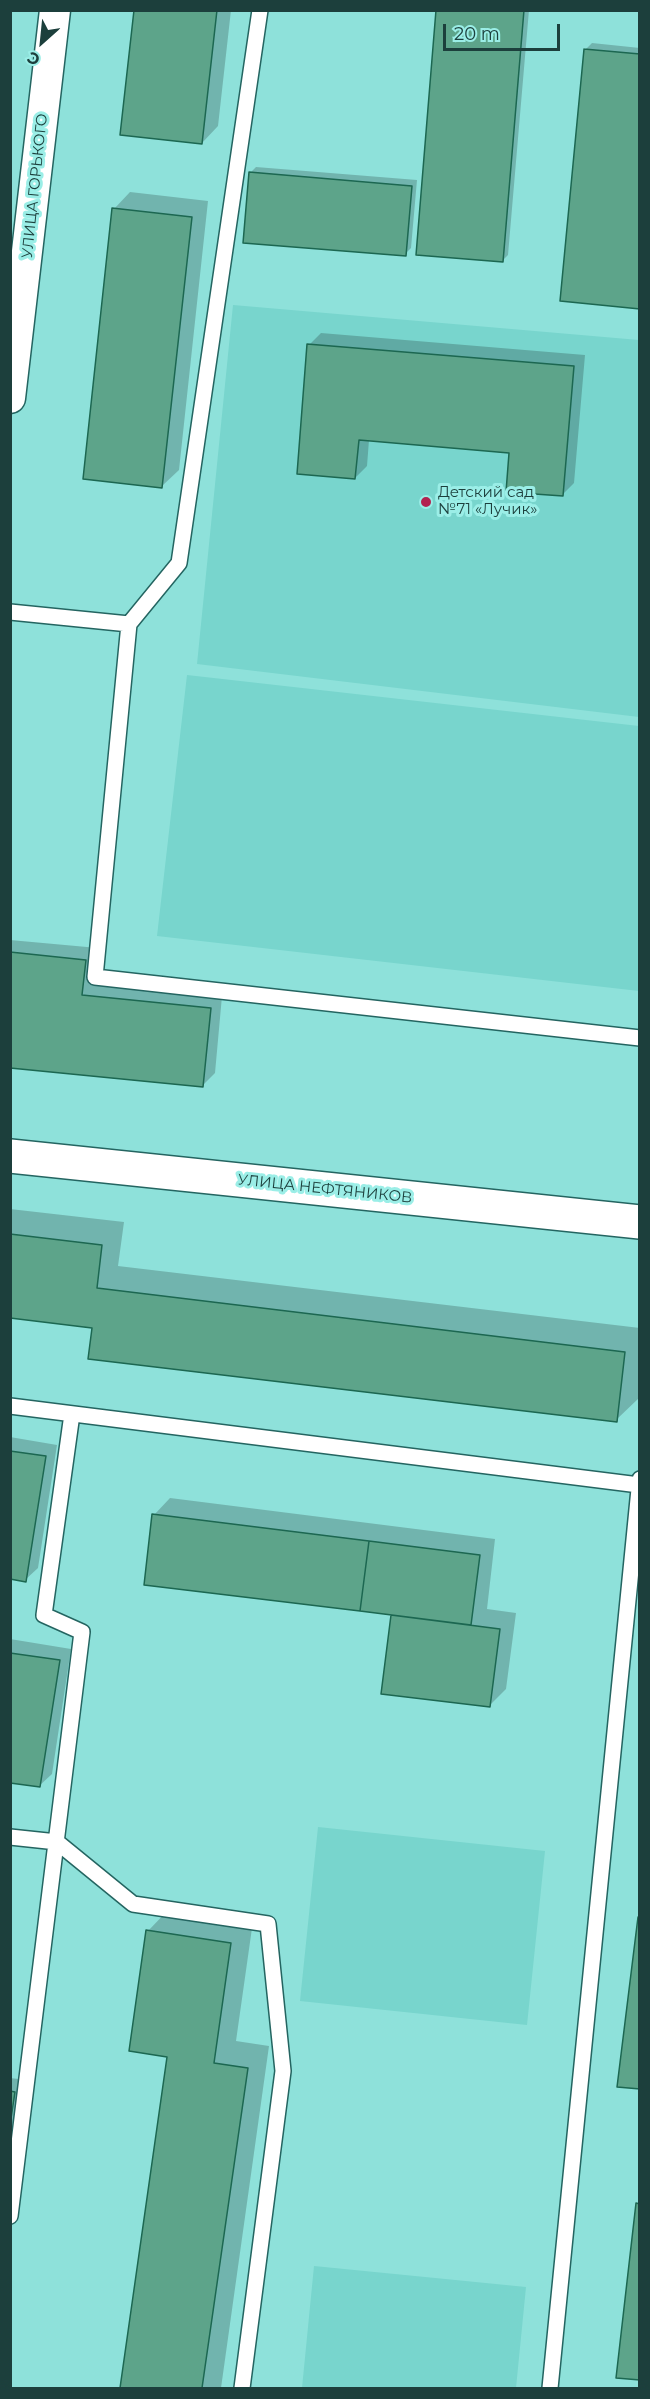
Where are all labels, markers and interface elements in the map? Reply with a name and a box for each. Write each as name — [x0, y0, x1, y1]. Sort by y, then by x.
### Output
north arrow — [12, 12, 72, 72]
scale bar — [446, 12, 563, 50]
text: 20 m — [454, 23, 500, 45]
text: С — [24, 47, 43, 70]
street label: УЛИЦА ГОРЬКОГО — [18, 113, 52, 259]
place label: Детский сад №71 «Лучик» — [438, 484, 537, 519]
marker: Детский сад №71 «Лучик» — [419, 495, 433, 509]
street label: УЛИЦА НЕФТЯНИКОВ — [237, 1171, 413, 1207]

